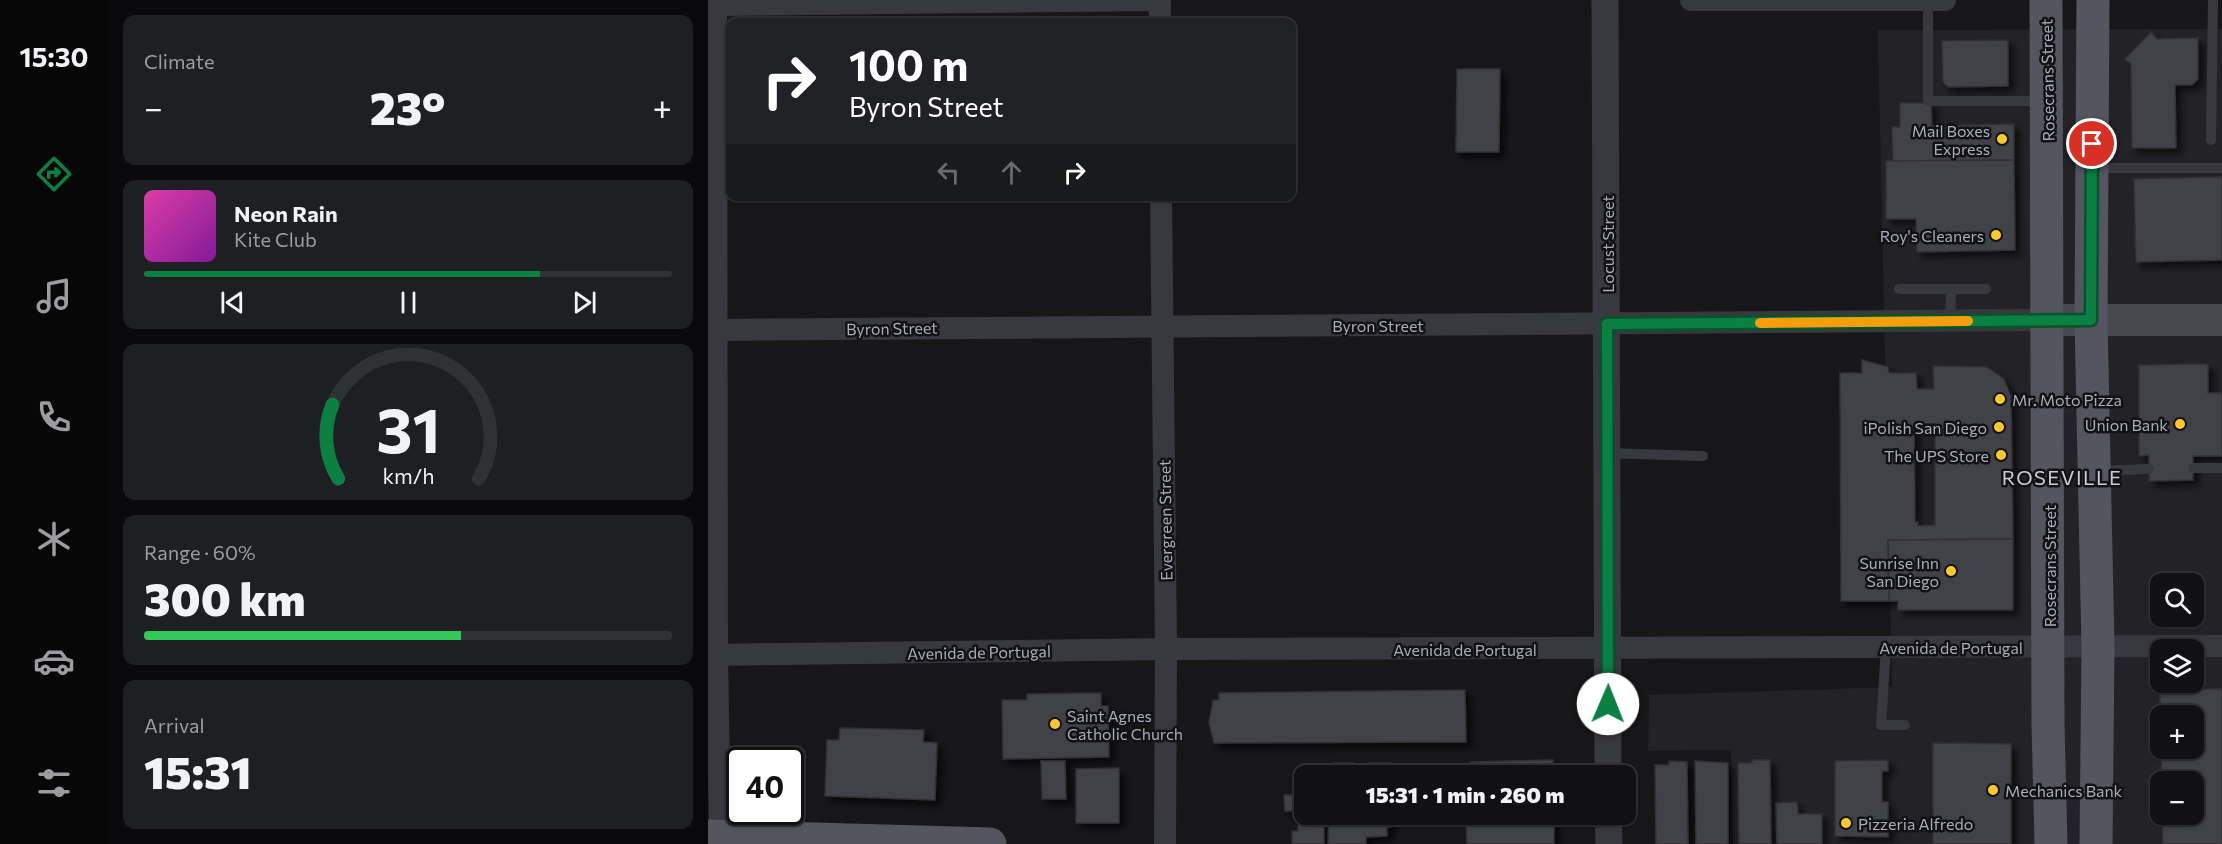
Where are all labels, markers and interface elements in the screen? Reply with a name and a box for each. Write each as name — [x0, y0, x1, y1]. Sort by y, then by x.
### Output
street label: Rosecrans Street — [2036, 18, 2058, 141]
text: 100 m — [849, 38, 969, 90]
text: 15:30 — [20, 40, 88, 73]
icon: right — [750, 42, 828, 120]
text: Climate — [144, 49, 214, 73]
text: 23° — [370, 79, 446, 134]
text: − — [144, 86, 163, 127]
text: + — [653, 86, 672, 127]
text: Byron Street — [849, 90, 1004, 123]
pin — [2066, 118, 2117, 169]
place label: Mail Boxes Express — [1912, 121, 1990, 158]
icon: arrive — [2075, 127, 2108, 160]
marker: Mail Boxes Express — [1995, 132, 2009, 146]
icon: directions — [33, 153, 75, 195]
icon: left — [932, 156, 965, 189]
icon: ahead — [995, 156, 1028, 189]
icon: right — [1058, 156, 1091, 189]
street label: Locust Street — [1598, 195, 1617, 293]
text: Neon Rain — [234, 200, 338, 227]
place label: Roy's Cleaners — [1880, 226, 1984, 245]
text: Kite Club — [234, 227, 317, 251]
marker: Roy's Cleaners — [1989, 228, 2003, 242]
icon: music — [33, 275, 75, 317]
icon: previous — [216, 286, 249, 319]
icon: pause — [392, 286, 425, 319]
icon: next — [568, 286, 601, 319]
street label: Byron Street — [1332, 316, 1424, 335]
street label: Byron Street — [846, 318, 938, 338]
text: 31 — [376, 390, 440, 466]
place label: Mr. Moto Pizza — [2012, 390, 2122, 409]
marker: Mr. Moto Pizza — [1993, 392, 2007, 406]
icon: phone — [33, 396, 75, 438]
place label: Union Bank — [2085, 415, 2168, 434]
marker: Union Bank — [2173, 417, 2187, 431]
place label: iPolish San Diego — [1863, 418, 1987, 437]
marker: iPolish San Diego — [1992, 420, 2006, 434]
place label: The UPS Store — [1884, 446, 1989, 465]
marker: The UPS Store — [1994, 448, 2008, 462]
street label: Evergreen Street — [1154, 459, 1176, 581]
text: km/h — [382, 462, 434, 488]
district label: ROSEVILLE — [2002, 465, 2122, 489]
street label: Rosecrans Street — [2040, 504, 2059, 627]
icon: climate — [33, 518, 75, 560]
text: Range · 60% — [144, 540, 256, 564]
place label: Sunrise Inn San Diego — [1859, 553, 1939, 590]
marker: Sunrise Inn San Diego — [1944, 564, 1958, 578]
text: 300 km — [144, 570, 305, 625]
map controls — [2150, 573, 2204, 825]
button: search — [2150, 573, 2204, 627]
street label: Avenida de Portugal — [1879, 638, 2023, 657]
button: layers — [2150, 639, 2204, 693]
icon: car — [33, 640, 75, 682]
street label: Avenida de Portugal — [1393, 640, 1537, 659]
street label: Avenida de Portugal — [907, 641, 1051, 663]
position arrow — [1576, 672, 1640, 736]
button: + — [2150, 705, 2204, 759]
place label: Saint Agnes Catholic Church — [1067, 706, 1183, 743]
text: Arrival — [144, 713, 205, 737]
marker: Saint Agnes Catholic Church — [1048, 717, 1062, 731]
text: 15:31 — [144, 743, 252, 798]
speed limit sign: 40 — [726, 747, 804, 825]
icon: filters — [33, 762, 75, 804]
button: − — [2150, 771, 2204, 825]
text: 15:31 · 1 min · 260 m — [1366, 781, 1564, 808]
place label: Mechanics Bank — [2005, 781, 2123, 800]
marker: Mechanics Bank — [1986, 783, 2000, 797]
place label: Pizzeria Alfredo — [1858, 814, 1973, 833]
marker: Pizzeria Alfredo — [1839, 816, 1853, 830]

